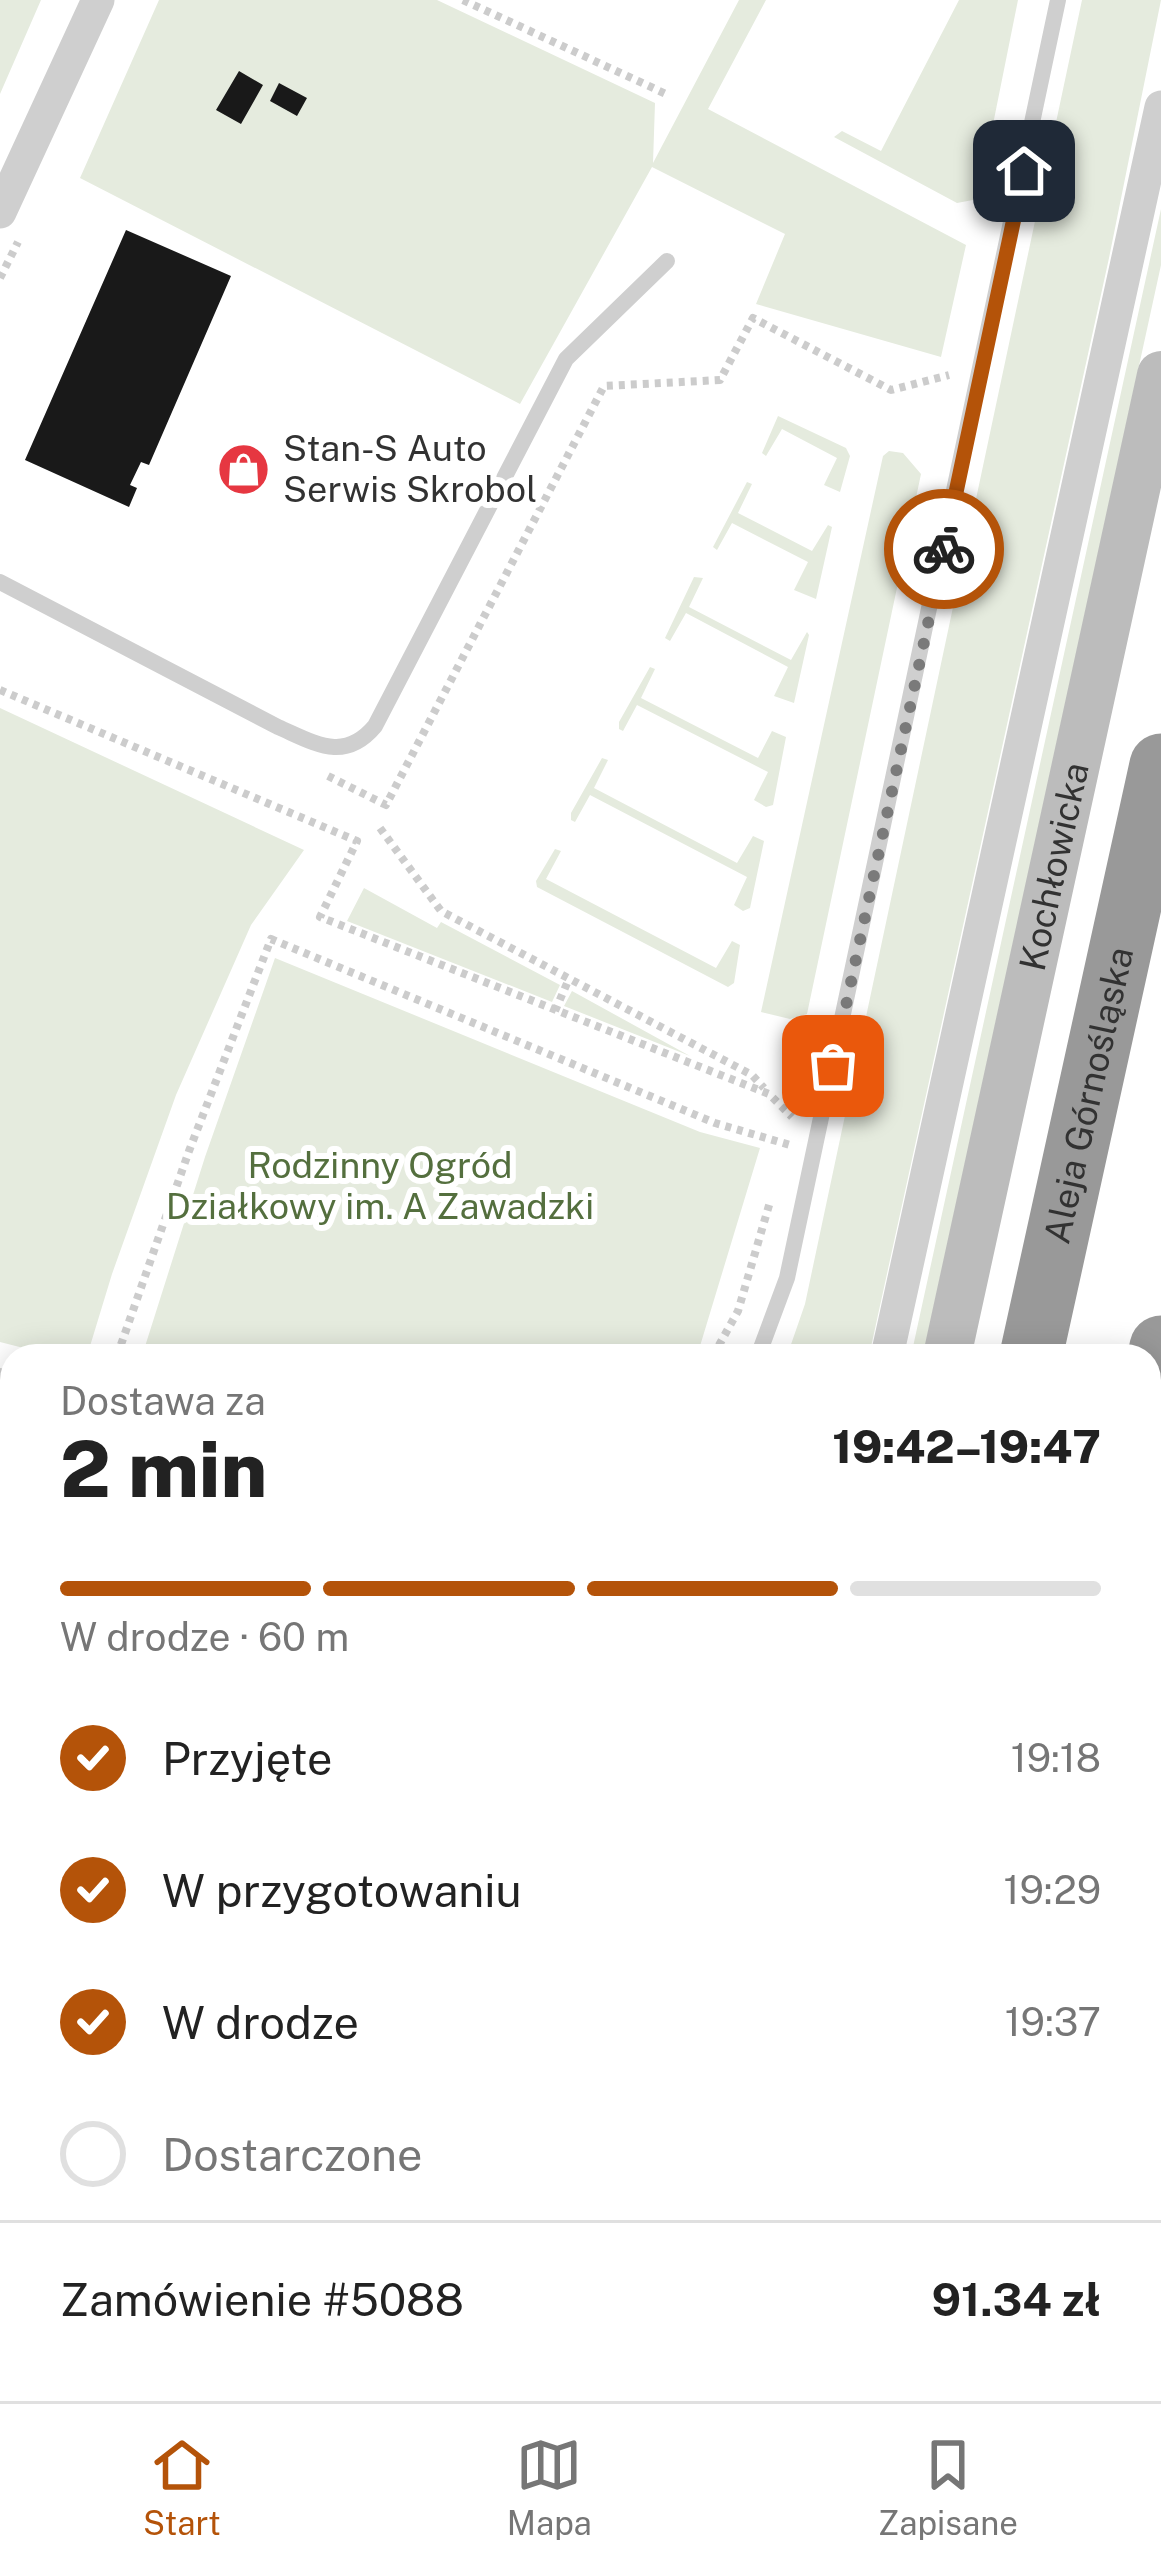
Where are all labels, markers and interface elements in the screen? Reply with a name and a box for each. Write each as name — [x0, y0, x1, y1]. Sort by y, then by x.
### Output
pin — [973, 120, 1075, 222]
icon: home — [991, 138, 1057, 204]
place label: Stan-S Auto Serwis Skrobol — [283, 427, 537, 510]
shop icon: Stan-S Auto Serwis Skrobol — [216, 441, 272, 497]
courier — [884, 489, 1004, 609]
icon: bike — [911, 516, 977, 582]
street label: Kochłowicka — [1011, 759, 1097, 975]
street label: Aleja Górnośląska — [1035, 943, 1141, 1247]
pin — [782, 1015, 884, 1117]
icon: bag — [800, 1033, 866, 1099]
park label: Rodzinny Ogród Działkowy im. A Zawadzki — [166, 1144, 594, 1227]
text: Dostawa za — [60, 1378, 266, 1424]
text: 19:42–19:47 — [832, 1420, 1101, 1473]
text: 2 min — [60, 1423, 267, 1515]
text: W drodze · 60 m — [60, 1614, 349, 1660]
icon: check — [60, 1725, 126, 1791]
text: Przyjęte — [162, 1732, 333, 1785]
text: 19:18 — [1011, 1735, 1101, 1781]
icon: check — [60, 1857, 126, 1923]
text: W przygotowaniu — [162, 1864, 522, 1917]
text: 19:29 — [1004, 1867, 1101, 1913]
icon: check — [60, 1989, 126, 2055]
text: W drodze — [162, 1996, 359, 2049]
text: 19:37 — [1005, 1999, 1101, 2045]
text: Dostarczone — [162, 2128, 423, 2181]
text: Zamówienie #5088 — [60, 2273, 464, 2326]
text: 91.34 zł — [931, 2273, 1101, 2326]
tab: Start — [143, 2432, 221, 2542]
tab: Mapa — [507, 2432, 592, 2542]
tab: Zapisane — [878, 2432, 1018, 2542]

